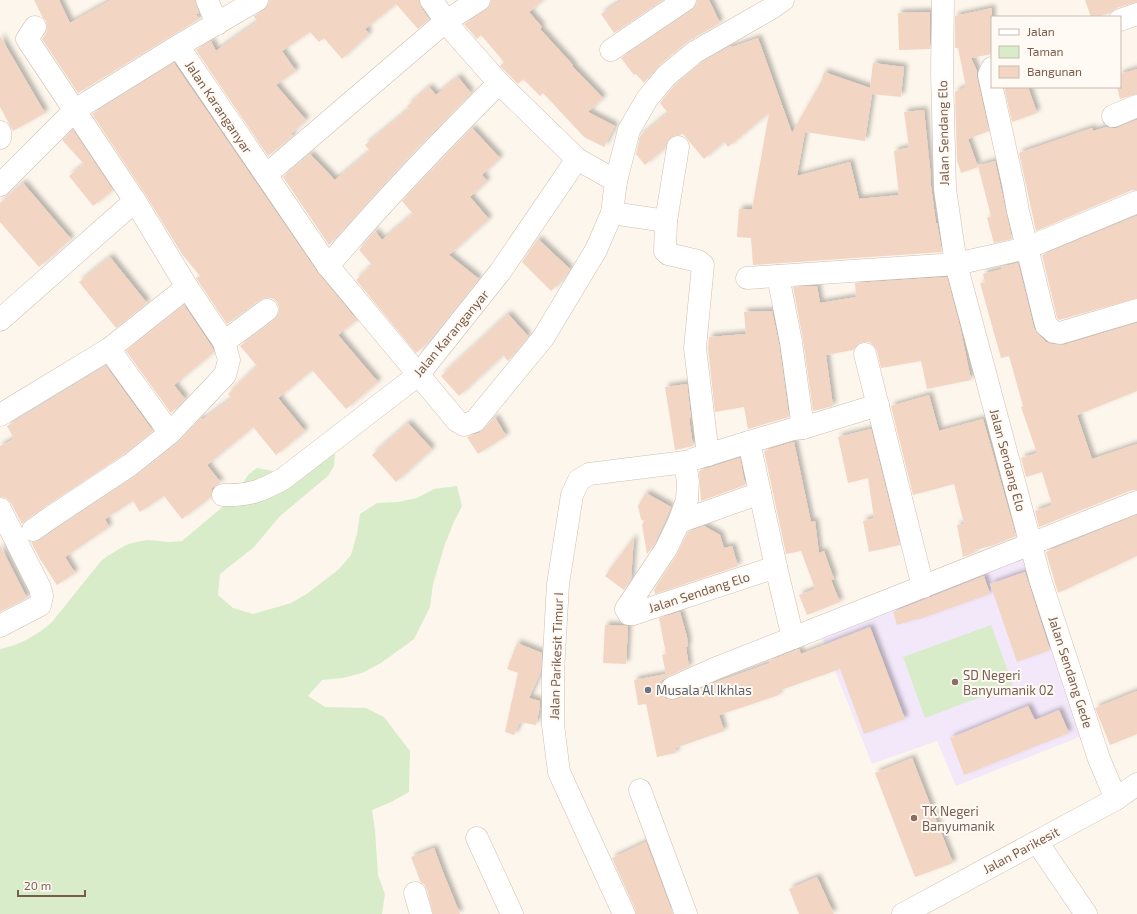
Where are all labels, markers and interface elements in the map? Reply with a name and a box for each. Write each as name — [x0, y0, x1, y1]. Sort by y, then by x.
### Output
legend — [991, 16, 1121, 88]
text: Jalan — [1027, 24, 1055, 38]
text: Taman — [1027, 44, 1064, 58]
street label: Jalan Karanganyar — [182, 57, 256, 157]
text: Bangunan — [1027, 64, 1082, 78]
street label: Jalan Sendang Elo — [934, 80, 952, 186]
street label: Jalan Karanganyar — [410, 286, 492, 380]
street label: Jalan Sendang Elo — [987, 407, 1029, 513]
street label: Jalan Sendang Elo — [646, 568, 752, 616]
street label: Jalan Parikesit Timur I — [546, 592, 566, 720]
street label: Jalan Sendang Gede — [1045, 614, 1097, 730]
place label: SD Negeri Banyumanik 02 — [963, 667, 1054, 698]
marker: SD Negeri Banyumanik 02 — [950, 677, 960, 687]
place label: Musala Al Ikhlas — [656, 682, 752, 698]
marker: Musala Al Ikhlas — [643, 685, 653, 695]
place label: TK Negeri Banyumanik — [922, 803, 995, 834]
marker: TK Negeri Banyumanik — [909, 813, 919, 823]
street label: Jalan Parikesit — [980, 823, 1062, 877]
scale bar — [18, 872, 85, 898]
text: 20 m — [24, 878, 51, 892]

